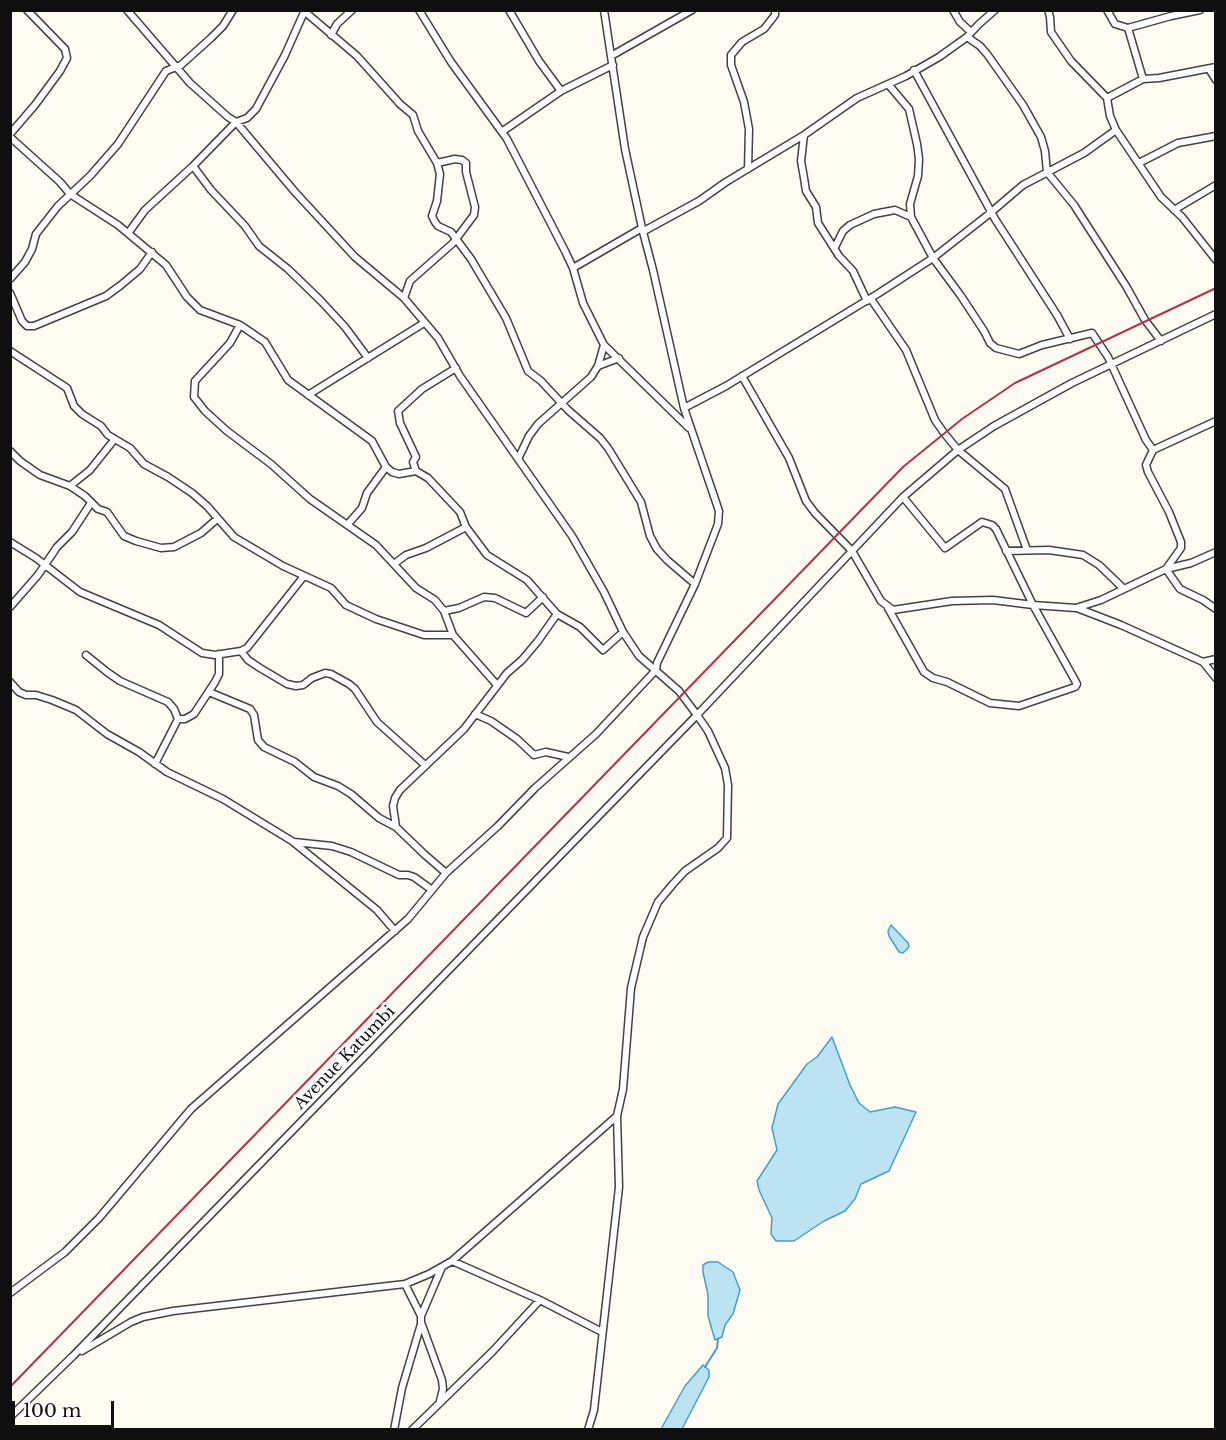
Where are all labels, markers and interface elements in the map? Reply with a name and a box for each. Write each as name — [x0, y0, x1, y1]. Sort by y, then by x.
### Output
street label: Avenue Katumbi — [291, 1002, 399, 1114]
scale bar — [15, 1389, 117, 1427]
text: 100 m — [23, 1400, 81, 1422]

